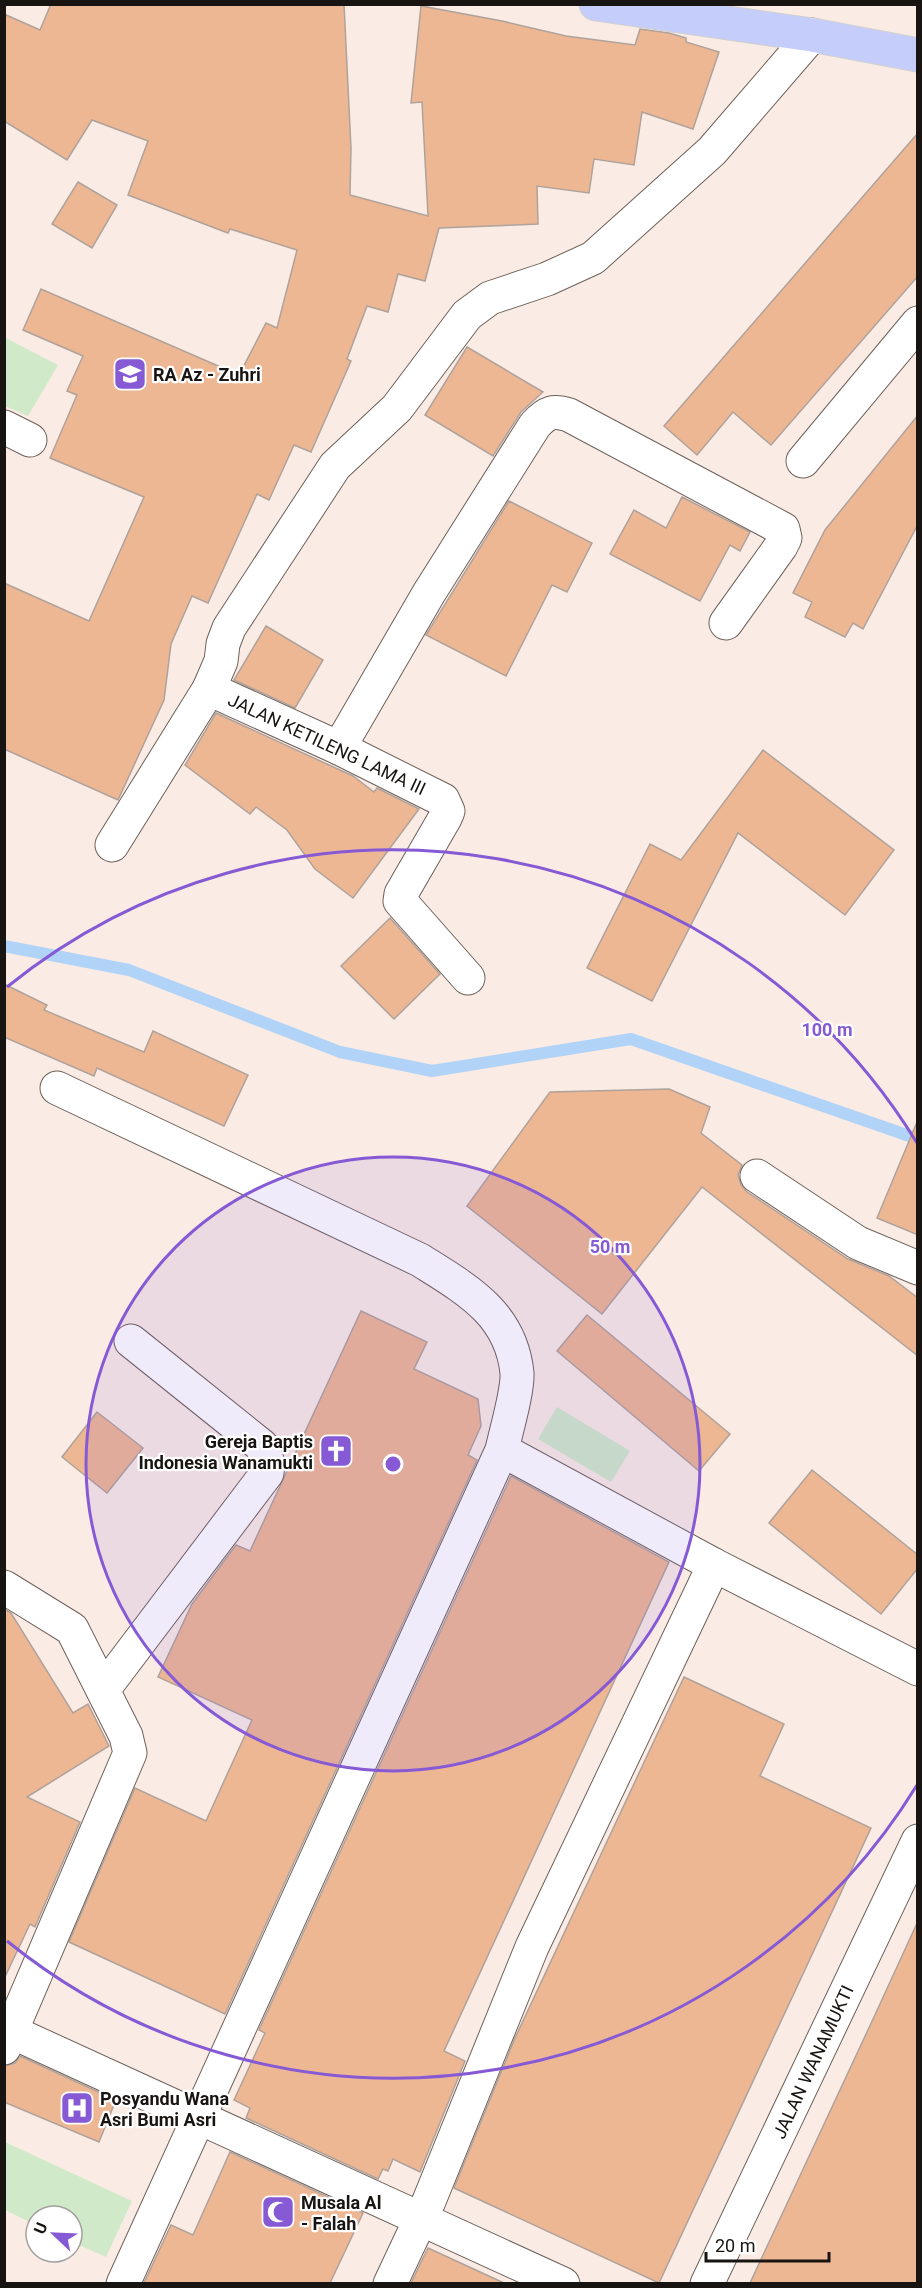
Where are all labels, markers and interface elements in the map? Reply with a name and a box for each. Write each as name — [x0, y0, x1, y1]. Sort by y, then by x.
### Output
school or university icon: RA Az - Zuhri — [112, 356, 148, 392]
place label: RA Az - Zuhri — [153, 364, 261, 385]
street label: JALAN KETILENG LAMA III — [225, 689, 429, 799]
text: 100 m — [801, 1019, 853, 1040]
text: 50 m — [590, 1236, 630, 1257]
place label: Gereja Baptis Indonesia Wanamukti — [138, 1431, 313, 1473]
church icon: Gereja Baptis Indonesia Wanamukti — [318, 1433, 354, 1469]
centre of rings — [383, 1454, 403, 1474]
street label: JALAN WANAMUKTI — [768, 1982, 858, 2142]
place label: Posyandu Wana Asri Bumi Asri — [100, 2088, 229, 2130]
hospital icon: Posyandu Wana Asri Bumi Asri — [59, 2090, 95, 2126]
place label: Musala Al - Falah — [301, 2192, 381, 2234]
mosque icon: Musala Al - Falah — [260, 2194, 296, 2230]
north arrow — [24, 2204, 84, 2264]
text: U — [30, 2220, 51, 2237]
scale bar — [706, 2225, 829, 2263]
text: 20 m — [715, 2235, 755, 2256]

